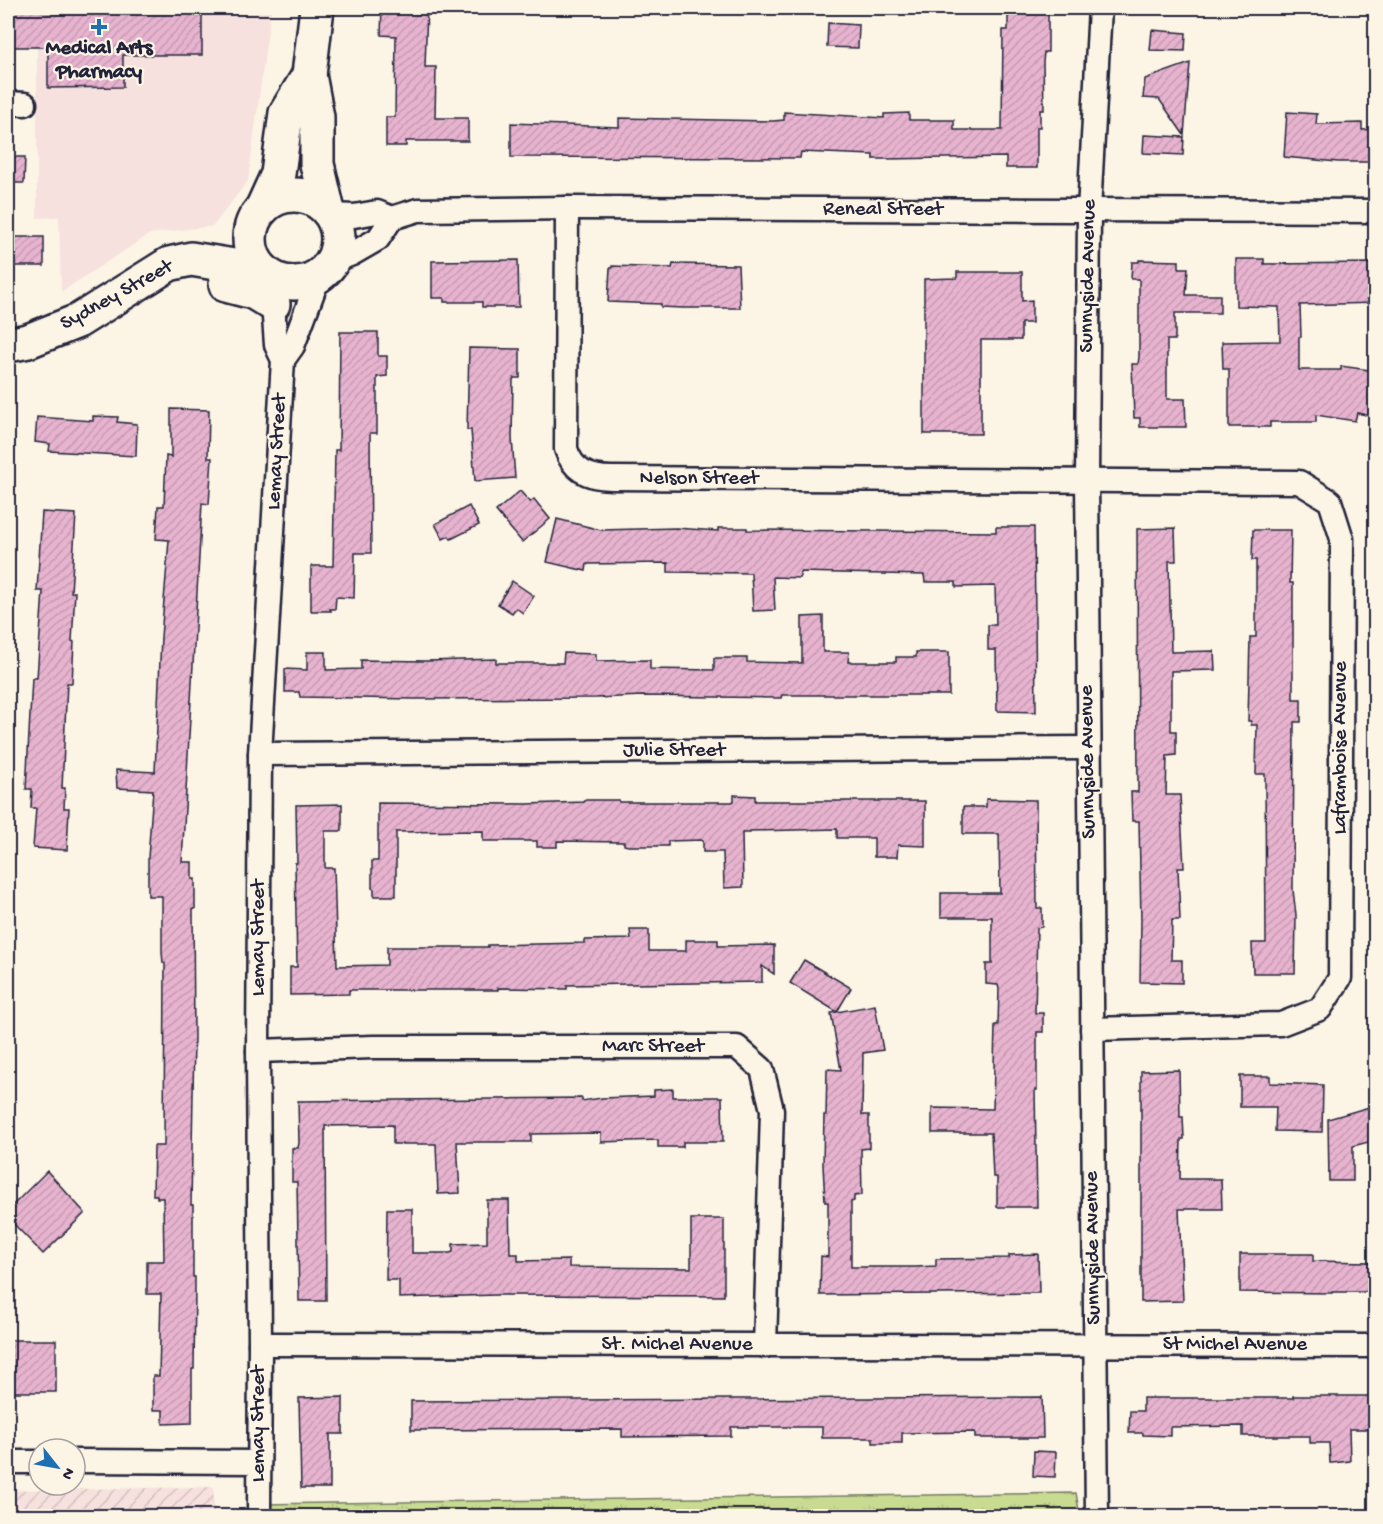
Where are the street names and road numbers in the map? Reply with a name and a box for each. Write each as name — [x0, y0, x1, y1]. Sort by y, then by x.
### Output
street label: Reneal Street — [823, 198, 945, 223]
street label: Sunnyside Avenue — [1075, 198, 1103, 353]
street label: Sydney Street — [56, 254, 180, 337]
street label: Lemay Street — [262, 391, 294, 511]
street label: Nelson Street — [640, 467, 761, 492]
street label: Laframboise Avenue — [1329, 660, 1354, 835]
street label: Sunnyside Avenue — [1075, 684, 1103, 839]
street label: Julie Street — [623, 739, 727, 764]
street label: Lemay Street — [247, 877, 272, 996]
street label: Marc Street — [602, 1035, 706, 1060]
street label: Sunnyside Avenue — [1080, 1170, 1108, 1325]
street label: St. Michel Avenue — [601, 1333, 754, 1358]
street label: St Michel Avenue — [1163, 1333, 1308, 1358]
street label: Lemay Street — [247, 1363, 272, 1482]

